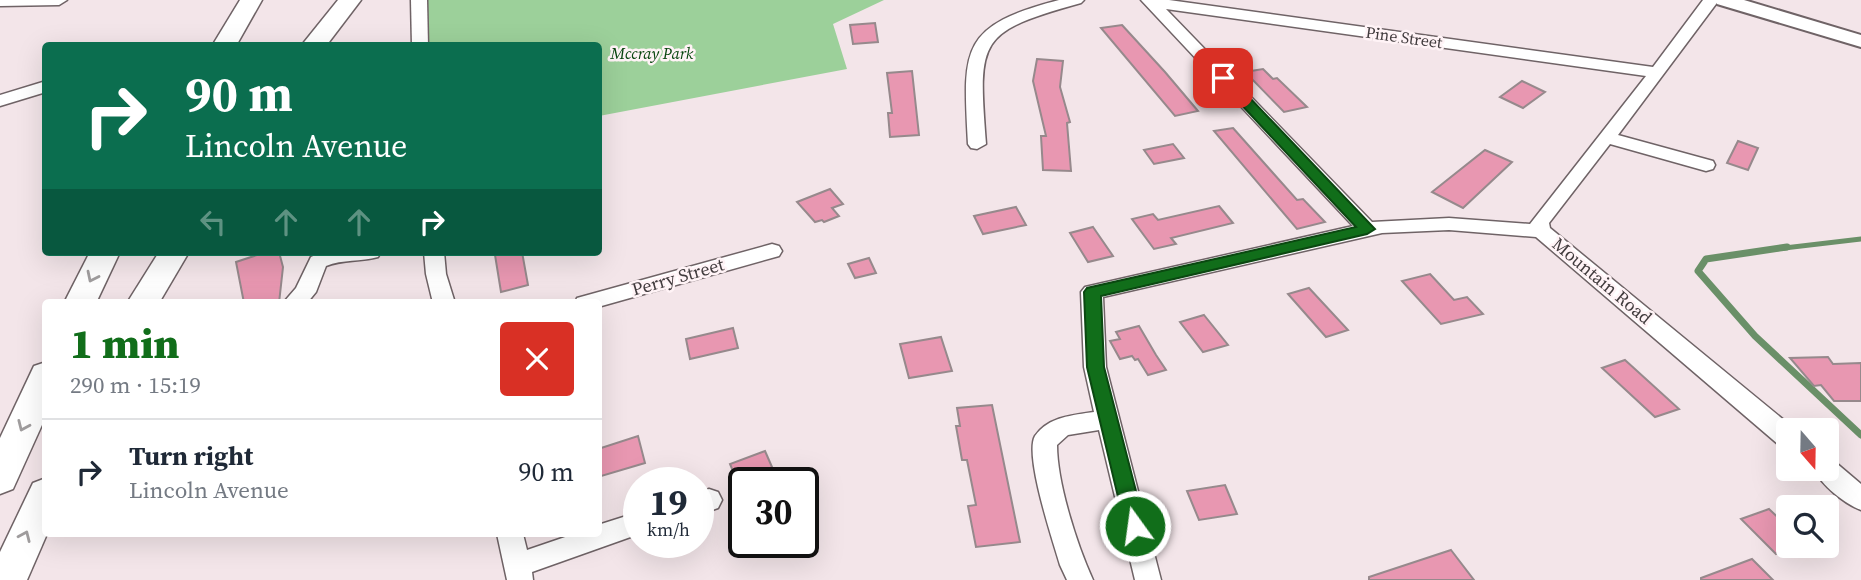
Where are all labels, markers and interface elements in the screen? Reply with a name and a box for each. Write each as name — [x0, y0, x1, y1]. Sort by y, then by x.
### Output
street label: Pine Street — [1364, 21, 1445, 53]
park label: Mccray Park — [610, 42, 694, 64]
pin — [1193, 48, 1253, 108]
icon: arrive — [1204, 59, 1242, 97]
text: 90 m — [185, 60, 293, 127]
icon: right — [70, 70, 161, 161]
text: Lincoln Avenue — [185, 124, 407, 168]
icon: left — [194, 203, 232, 241]
icon: ahead — [267, 203, 305, 241]
icon: ahead — [340, 203, 378, 241]
icon: right — [413, 203, 451, 241]
street label: Mountain Road — [1547, 231, 1658, 330]
street label: Perry Street — [629, 251, 727, 302]
one-way arrow — [87, 270, 101, 282]
text: 1 min — [70, 314, 180, 372]
button: close — [500, 322, 574, 396]
text: 290 m · 15:19 — [70, 369, 201, 401]
north arrow — [1776, 418, 1839, 481]
map controls — [1776, 418, 1839, 558]
one-way arrow — [17, 419, 31, 432]
text: Turn right — [129, 438, 253, 474]
icon: right — [70, 453, 108, 491]
text: 90 m — [519, 454, 574, 490]
speed limit sign: 30 — [728, 467, 819, 558]
text: Lincoln Avenue — [129, 474, 289, 506]
text: 19 — [650, 479, 687, 527]
position arrow — [1098, 489, 1172, 563]
button: search — [1776, 495, 1839, 558]
text: km/h — [647, 517, 690, 542]
one-way arrow — [17, 531, 31, 544]

